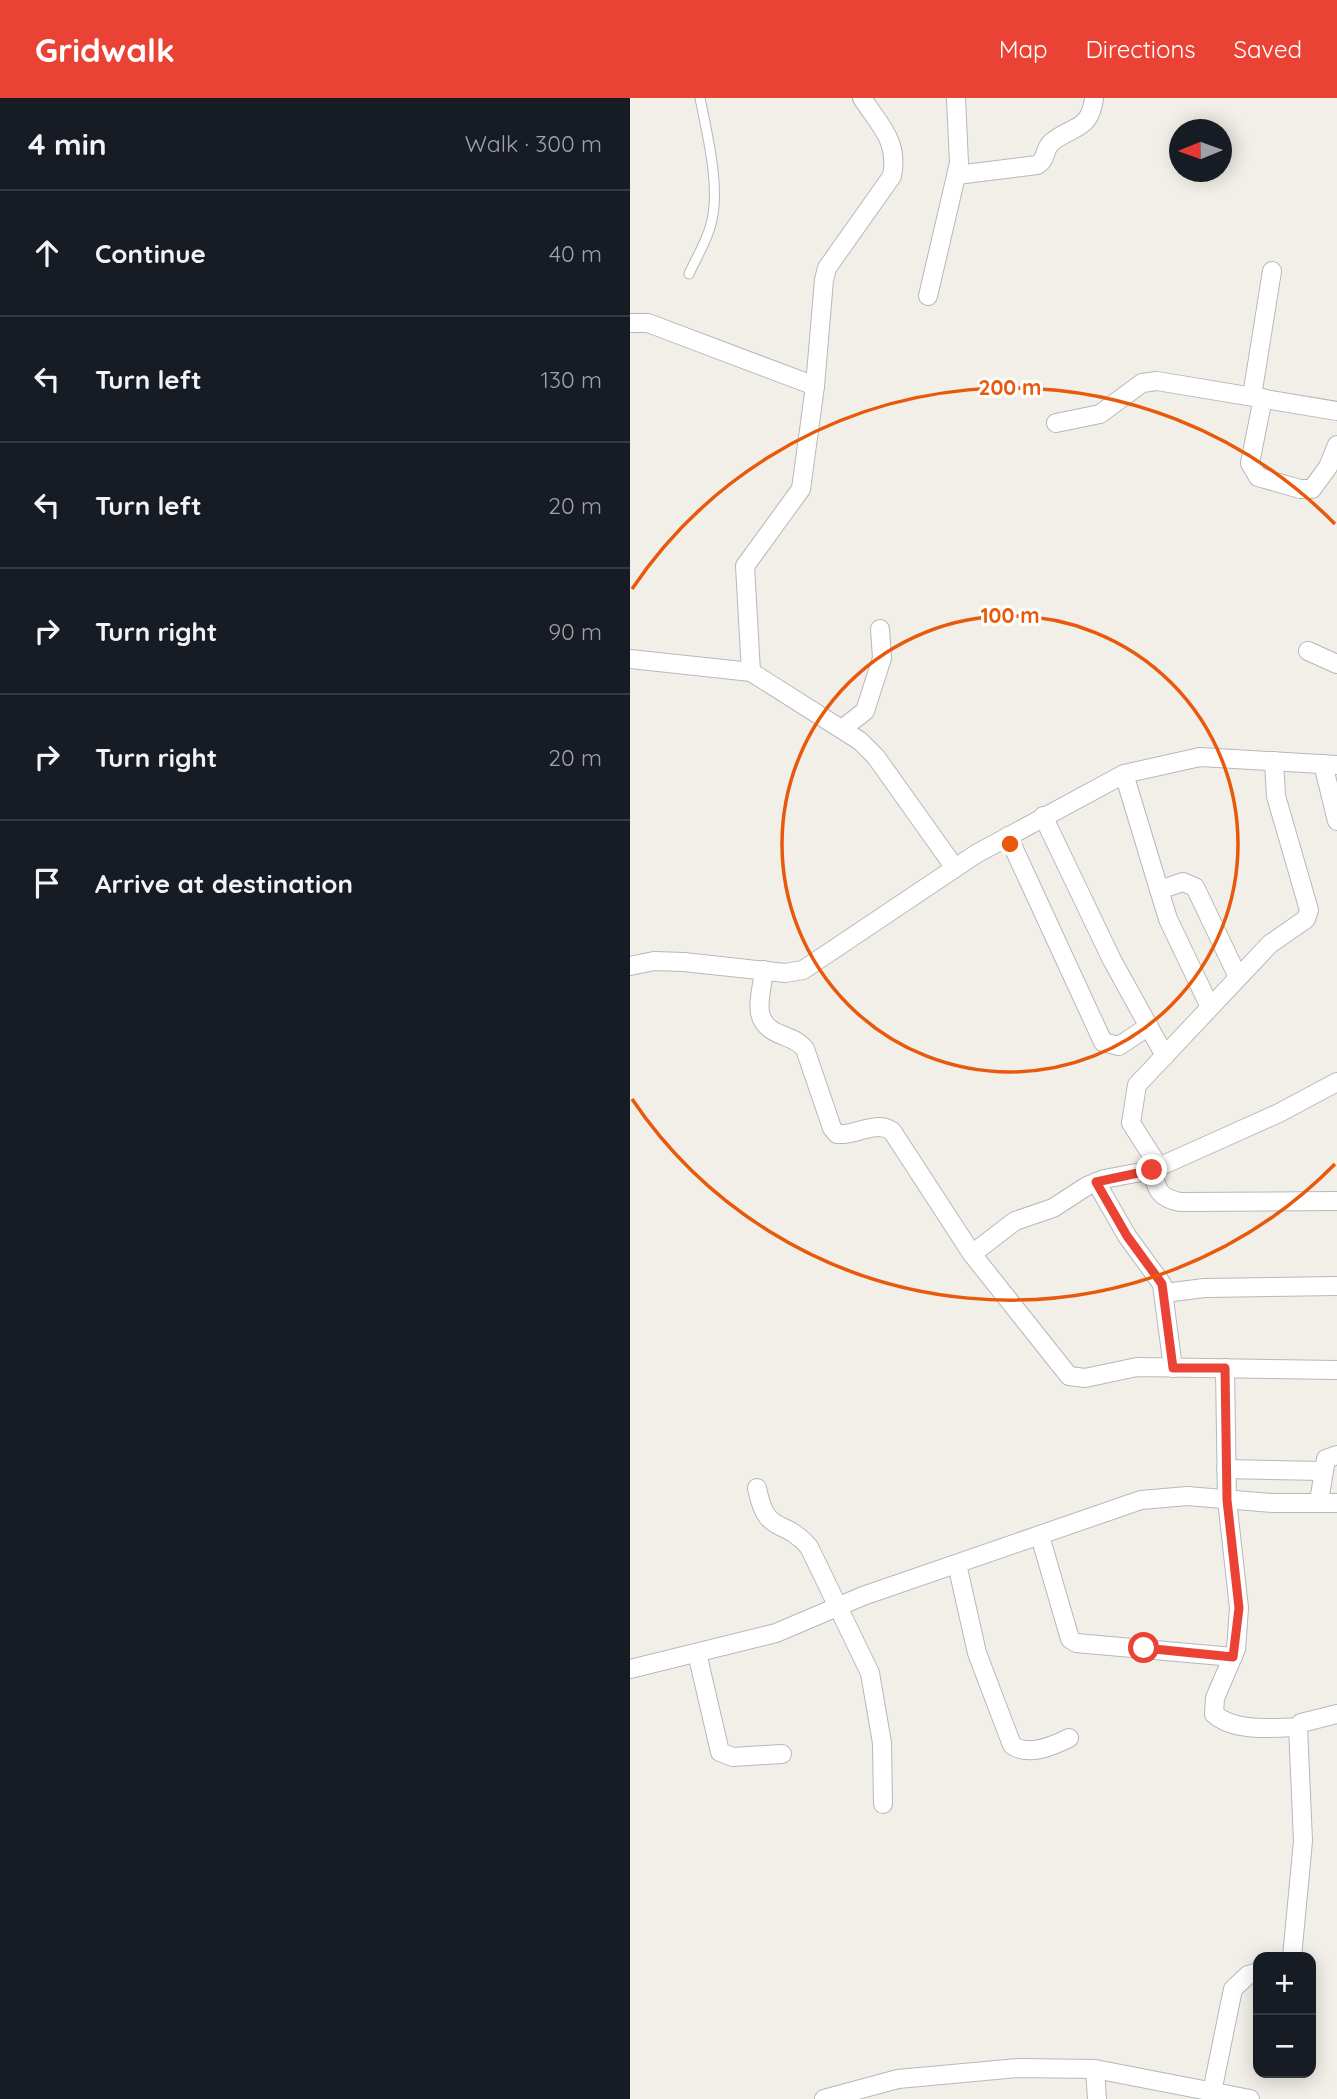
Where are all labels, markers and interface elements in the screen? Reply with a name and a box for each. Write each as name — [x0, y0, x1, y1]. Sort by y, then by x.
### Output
text: Gridwalk — [35, 29, 175, 70]
text: Map — [999, 34, 1048, 64]
text: Directions — [1086, 34, 1196, 64]
text: Saved — [1234, 34, 1302, 64]
north arrow — [1169, 119, 1232, 182]
text: 4 min — [28, 125, 107, 163]
text: Walk · 300 m — [465, 129, 602, 158]
icon: ahead — [28, 234, 66, 272]
text: Continue — [95, 237, 206, 270]
text: 40 m — [549, 239, 602, 268]
icon: left — [28, 360, 66, 398]
text: Turn left — [95, 363, 202, 396]
text: 130 m — [540, 365, 602, 394]
text: 200 m — [979, 374, 1041, 400]
icon: left — [28, 486, 66, 524]
text: Turn left — [95, 489, 202, 522]
text: 20 m — [548, 491, 602, 520]
text: 100 m — [980, 602, 1040, 628]
icon: right — [28, 612, 66, 650]
text: Turn right — [95, 615, 217, 648]
text: 90 m — [548, 617, 602, 646]
icon: right — [28, 738, 66, 776]
text: Turn right — [95, 741, 217, 774]
text: 20 m — [548, 743, 602, 772]
centre of rings — [998, 832, 1022, 856]
icon: arrive — [28, 864, 66, 902]
text: Arrive at destination — [95, 867, 353, 900]
route end — [1136, 1154, 1167, 1185]
route start — [1128, 1632, 1159, 1663]
map controls — [1253, 1952, 1316, 2078]
button: + — [1253, 1952, 1316, 2015]
button: − — [1253, 2015, 1316, 2078]

